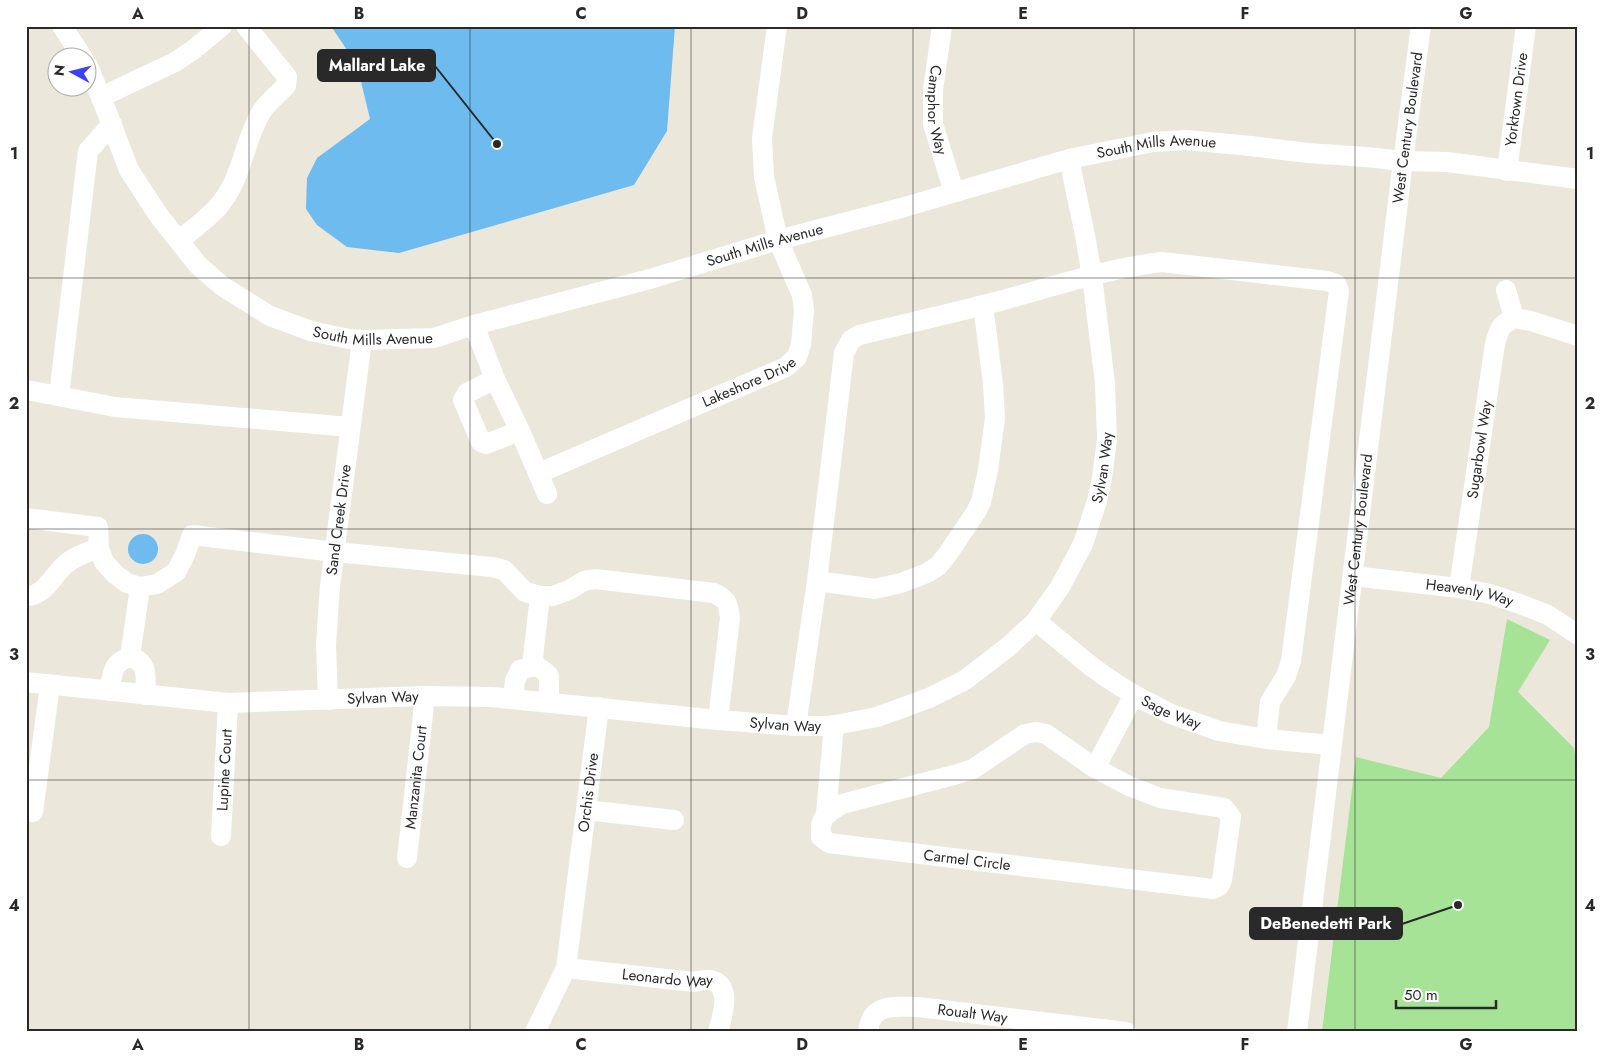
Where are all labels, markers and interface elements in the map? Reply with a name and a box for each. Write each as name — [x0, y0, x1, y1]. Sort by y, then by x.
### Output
text: A — [131, 2, 144, 25]
text: B — [354, 2, 364, 25]
text: C — [575, 2, 587, 25]
text: D — [796, 2, 808, 25]
text: E — [1018, 2, 1028, 25]
text: F — [1241, 2, 1249, 25]
text: G — [1459, 2, 1473, 25]
north arrow — [48, 48, 98, 98]
callout: Mallard Lake — [318, 50, 435, 81]
street label: West Century Boulevard — [1387, 51, 1428, 205]
street label: Yorktown Drive — [1499, 51, 1533, 148]
text: Mallard Lake — [329, 54, 425, 77]
text: N — [48, 64, 70, 77]
street label: Camphor Way — [922, 64, 953, 158]
street label: South Mills Avenue — [1095, 129, 1217, 164]
text: 1 — [10, 142, 18, 165]
text: 1 — [1586, 142, 1594, 165]
street label: South Mills Avenue — [704, 218, 826, 272]
street label: South Mills Avenue — [311, 321, 434, 351]
street label: Lakeshore Drive — [699, 352, 801, 413]
text: 2 — [9, 392, 19, 415]
text: 2 — [1585, 392, 1595, 415]
street label: Sugarbowl Way — [1461, 399, 1498, 500]
street label: Sylvan Way — [1086, 431, 1118, 505]
street label: West Century Boulevard — [1338, 453, 1378, 607]
street label: Sand Creek Drive — [321, 463, 357, 576]
street label: Heavenly Way — [1425, 573, 1517, 612]
text: 3 — [9, 643, 19, 666]
text: 3 — [1585, 643, 1595, 666]
street label: Sylvan Way — [347, 685, 419, 710]
street label: Sage Way — [1137, 689, 1204, 735]
street label: Sylvan Way — [749, 711, 822, 737]
street label: Manzanita Court — [399, 724, 433, 830]
street label: Lupine Court — [211, 728, 238, 812]
street label: Orchis Drive — [572, 751, 604, 833]
street label: Carmel Circle — [922, 844, 1012, 876]
text: 4 — [8, 894, 20, 917]
text: 4 — [1584, 894, 1596, 917]
callout: DeBenedetti Park — [1250, 908, 1402, 939]
text: DeBenedetti Park — [1260, 912, 1392, 935]
street label: Leonardo Way — [621, 963, 714, 994]
scale bar — [1396, 978, 1496, 1010]
text: 50 m — [1404, 984, 1438, 1006]
street label: Roualt Way — [936, 998, 1009, 1029]
text: A — [131, 1033, 144, 1056]
text: B — [354, 1033, 364, 1056]
text: C — [575, 1033, 587, 1056]
text: D — [796, 1033, 808, 1056]
text: E — [1018, 1033, 1028, 1056]
text: F — [1241, 1033, 1249, 1056]
text: G — [1459, 1033, 1473, 1056]

